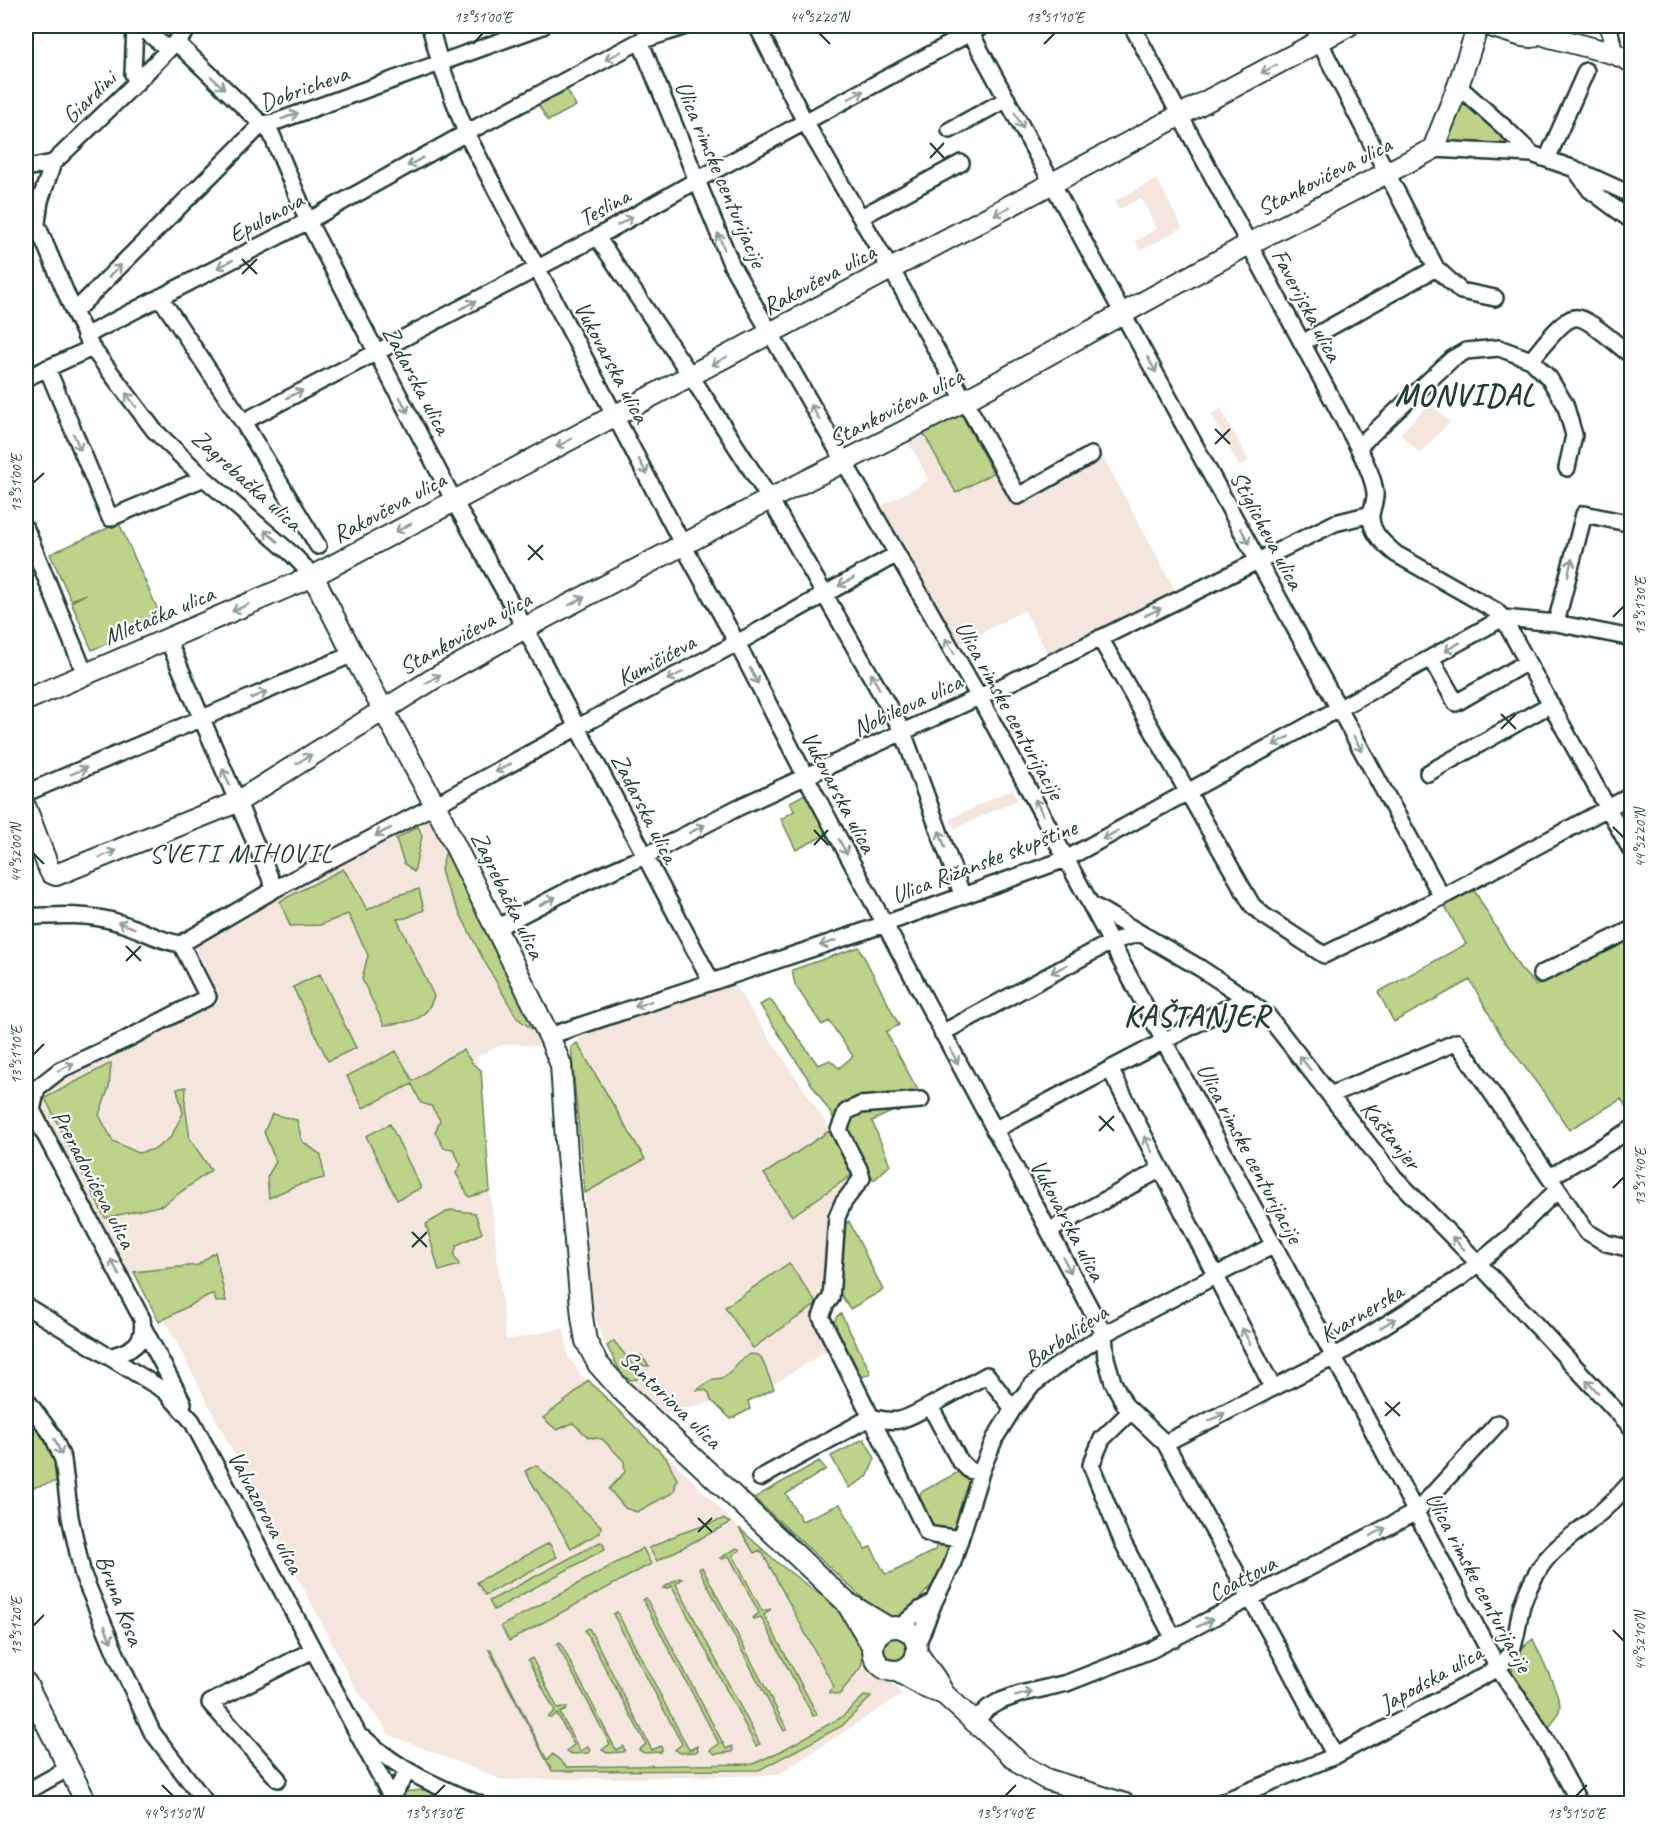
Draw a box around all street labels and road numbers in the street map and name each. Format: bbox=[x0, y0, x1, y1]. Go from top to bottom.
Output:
street label: Dobricheva bbox=[255, 58, 354, 118]
street label: Giardini bbox=[56, 62, 124, 130]
street label: Ulica rimske centurijacije bbox=[668, 76, 775, 274]
street label: Stankovićeva ulica bbox=[1252, 129, 1397, 223]
street label: Teslina bbox=[573, 180, 637, 233]
street label: Epulonova bbox=[223, 184, 310, 249]
street label: Rakovčeva ulica bbox=[757, 236, 882, 321]
street label: Faverijska ulica bbox=[1265, 243, 1350, 368]
street label: Vukovarska ulica bbox=[567, 296, 657, 429]
street label: Zadarska ulica bbox=[376, 320, 459, 441]
street label: Stankovićeva ulica bbox=[824, 360, 969, 454]
street label: Zagrebačka ulica bbox=[186, 423, 310, 538]
street label: Rakovčeva ulica bbox=[327, 464, 452, 549]
street label: Stiglicheva ulica bbox=[1223, 466, 1311, 596]
street label: Mletačka ulica bbox=[99, 578, 220, 652]
street label: Stankovićeva ulica bbox=[394, 584, 538, 682]
street label: Ulica rimske centurijacije bbox=[948, 615, 1073, 807]
street label: Kumičićeva bbox=[612, 626, 701, 693]
street label: Nobileova ulica bbox=[848, 666, 968, 743]
street label: Vukovarska ulica bbox=[794, 726, 884, 859]
street label: Zadarska ulica bbox=[605, 748, 686, 870]
street label: Ulica Rižanske skupštine bbox=[887, 811, 1083, 910]
street label: Zagrebačka ulica bbox=[464, 826, 552, 965]
street label: Ulica rimske centurijacije bbox=[1190, 1058, 1311, 1250]
street label: Kaštanjer bbox=[1354, 1094, 1429, 1177]
street label: Preradovićeva ulica bbox=[45, 1105, 144, 1254]
street label: Vukovarska ulica bbox=[1023, 1154, 1113, 1287]
street label: Kvarnerska bbox=[1314, 1275, 1410, 1350]
street label: Barbalićeva bbox=[1019, 1296, 1115, 1375]
street label: Santoriova ulica bbox=[614, 1343, 729, 1456]
street label: Valvazorova ulica bbox=[221, 1445, 312, 1580]
street label: Ulica rimske centurijacije bbox=[1419, 1487, 1540, 1679]
street label: Coattova bbox=[1203, 1547, 1282, 1608]
street label: Bruna Kosa bbox=[89, 1551, 151, 1651]
street label: Japodska ulica bbox=[1373, 1636, 1490, 1719]

